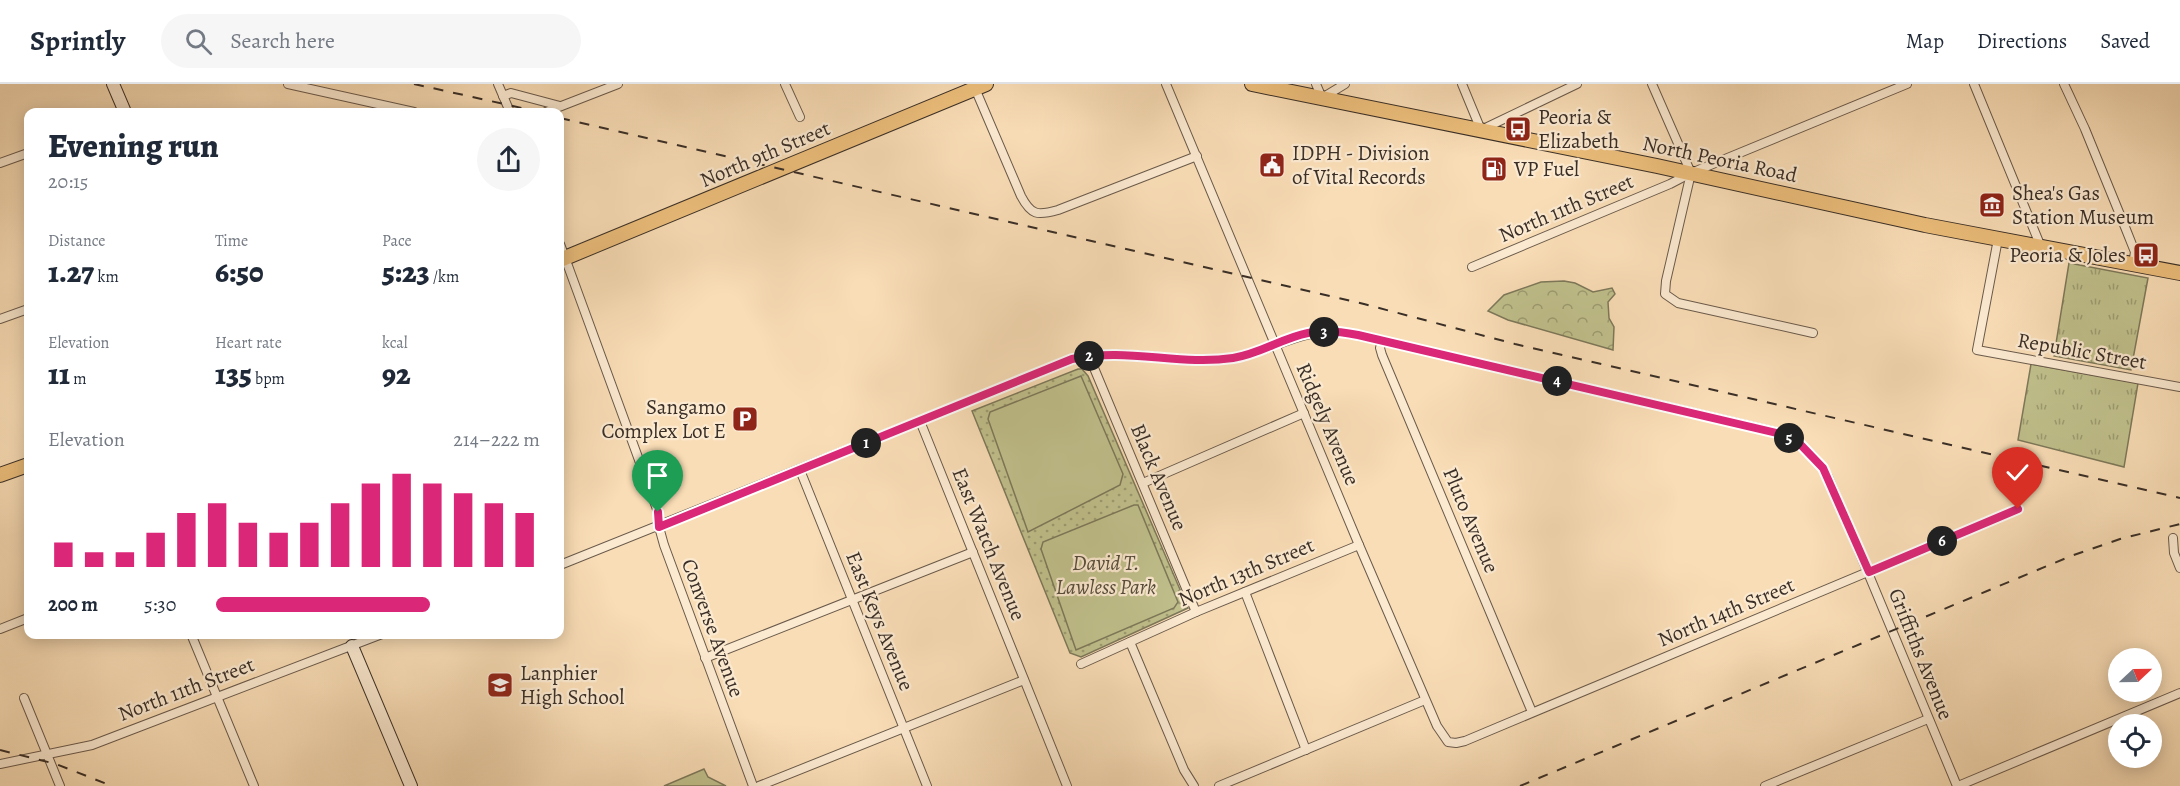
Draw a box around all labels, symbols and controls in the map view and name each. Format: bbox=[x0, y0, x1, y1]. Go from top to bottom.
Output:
search box bbox=[161, 14, 581, 68]
text: Sprintly bbox=[30, 22, 125, 60]
icon: search bbox=[182, 25, 215, 58]
text: Search here bbox=[230, 26, 335, 56]
text: Map bbox=[1906, 27, 1944, 55]
text: Directions bbox=[1977, 27, 2067, 55]
text: Saved bbox=[2100, 27, 2150, 55]
place label: Peoria & Elizabeth bbox=[1538, 103, 1619, 155]
street label: North 9th Street bbox=[696, 114, 834, 194]
bus stop icon: Peoria & Elizabeth bbox=[1503, 114, 1533, 144]
text: Evening run bbox=[48, 123, 219, 168]
button: share bbox=[477, 128, 540, 191]
street label: North Peoria Road bbox=[1640, 129, 1801, 189]
place label: IDPH - Division of Vital Records bbox=[1292, 139, 1430, 191]
public building icon: IDPH - Division of Vital Records bbox=[1257, 150, 1287, 180]
fuel station icon: VP Fuel bbox=[1479, 154, 1509, 184]
place label: VP Fuel bbox=[1513, 155, 1579, 183]
street label: North 11th Street bbox=[1494, 167, 1638, 249]
text: 20:15 bbox=[48, 168, 88, 195]
place label: Shea's Gas Station Museum bbox=[2012, 179, 2154, 231]
museum icon: Shea's Gas Station Museum bbox=[1977, 190, 2007, 220]
text: Distance bbox=[48, 230, 105, 252]
text: Time bbox=[215, 230, 248, 252]
text: Pace bbox=[382, 230, 412, 252]
bus stop icon: Peoria & Joles bbox=[2131, 240, 2161, 270]
place label: Peoria & Joles bbox=[2009, 241, 2126, 269]
text: 1.27 bbox=[48, 252, 94, 292]
text: 6:50 bbox=[215, 252, 264, 292]
text: 5:23 bbox=[382, 252, 430, 292]
text: km bbox=[94, 266, 119, 288]
text: /km bbox=[430, 266, 459, 288]
pin: 3 bbox=[1309, 317, 1339, 347]
text: 3 bbox=[1321, 321, 1327, 343]
street label: Republic Street bbox=[2015, 326, 2149, 376]
text: Elevation bbox=[48, 332, 109, 354]
text: Heart rate bbox=[215, 332, 282, 354]
text: kcal bbox=[382, 332, 408, 354]
pin: 2 bbox=[1074, 341, 1104, 371]
text: 2 bbox=[1085, 345, 1093, 367]
text: 11 bbox=[48, 354, 70, 394]
text: 135 bbox=[215, 354, 252, 394]
text: 92 bbox=[382, 354, 411, 394]
street label: Ridgely Avenue bbox=[1290, 358, 1366, 490]
pin: 4 bbox=[1542, 366, 1572, 396]
text: m bbox=[70, 368, 86, 390]
text: bpm bbox=[252, 368, 285, 390]
text: 4 bbox=[1553, 370, 1561, 392]
place label: Sangamo Complex Lot E bbox=[601, 393, 726, 445]
parking icon: Sangamo Complex Lot E bbox=[730, 404, 760, 434]
street label: Black Avenue bbox=[1124, 419, 1194, 535]
pin: 5 bbox=[1774, 423, 1804, 453]
text: Elevation bbox=[48, 426, 125, 453]
text: 214–222 m bbox=[453, 426, 540, 453]
text: 5 bbox=[1786, 427, 1792, 449]
pin: 1 bbox=[851, 428, 881, 458]
text: 1 bbox=[863, 432, 869, 454]
pin bbox=[1992, 447, 2043, 509]
pin bbox=[632, 450, 683, 512]
icon: check bbox=[2001, 456, 2034, 489]
icon: arrive bbox=[641, 459, 674, 492]
street label: East Watch Avenue bbox=[946, 463, 1032, 625]
street label: Pluto Avenue bbox=[1436, 463, 1506, 577]
pin: 6 bbox=[1927, 526, 1957, 556]
text: 6 bbox=[1938, 530, 1946, 552]
street label: North 13th Street bbox=[1174, 531, 1318, 613]
street label: East Keys Avenue bbox=[839, 547, 921, 695]
park label: David T. Lawless Park bbox=[1056, 549, 1156, 601]
street label: Converse Avenue bbox=[675, 555, 751, 701]
street label: North 14th Street bbox=[1653, 571, 1799, 653]
street label: Griffiths Avenue bbox=[1882, 584, 1960, 724]
text: 200 m bbox=[48, 591, 98, 618]
text: 5:30 bbox=[144, 591, 176, 618]
north arrow bbox=[2108, 648, 2162, 702]
map controls bbox=[2108, 648, 2162, 768]
street label: North 11th Street bbox=[114, 650, 258, 728]
place label: Lanphier High School bbox=[520, 659, 624, 711]
school or university icon: Lanphier High School bbox=[485, 670, 515, 700]
button: locate bbox=[2108, 714, 2162, 768]

